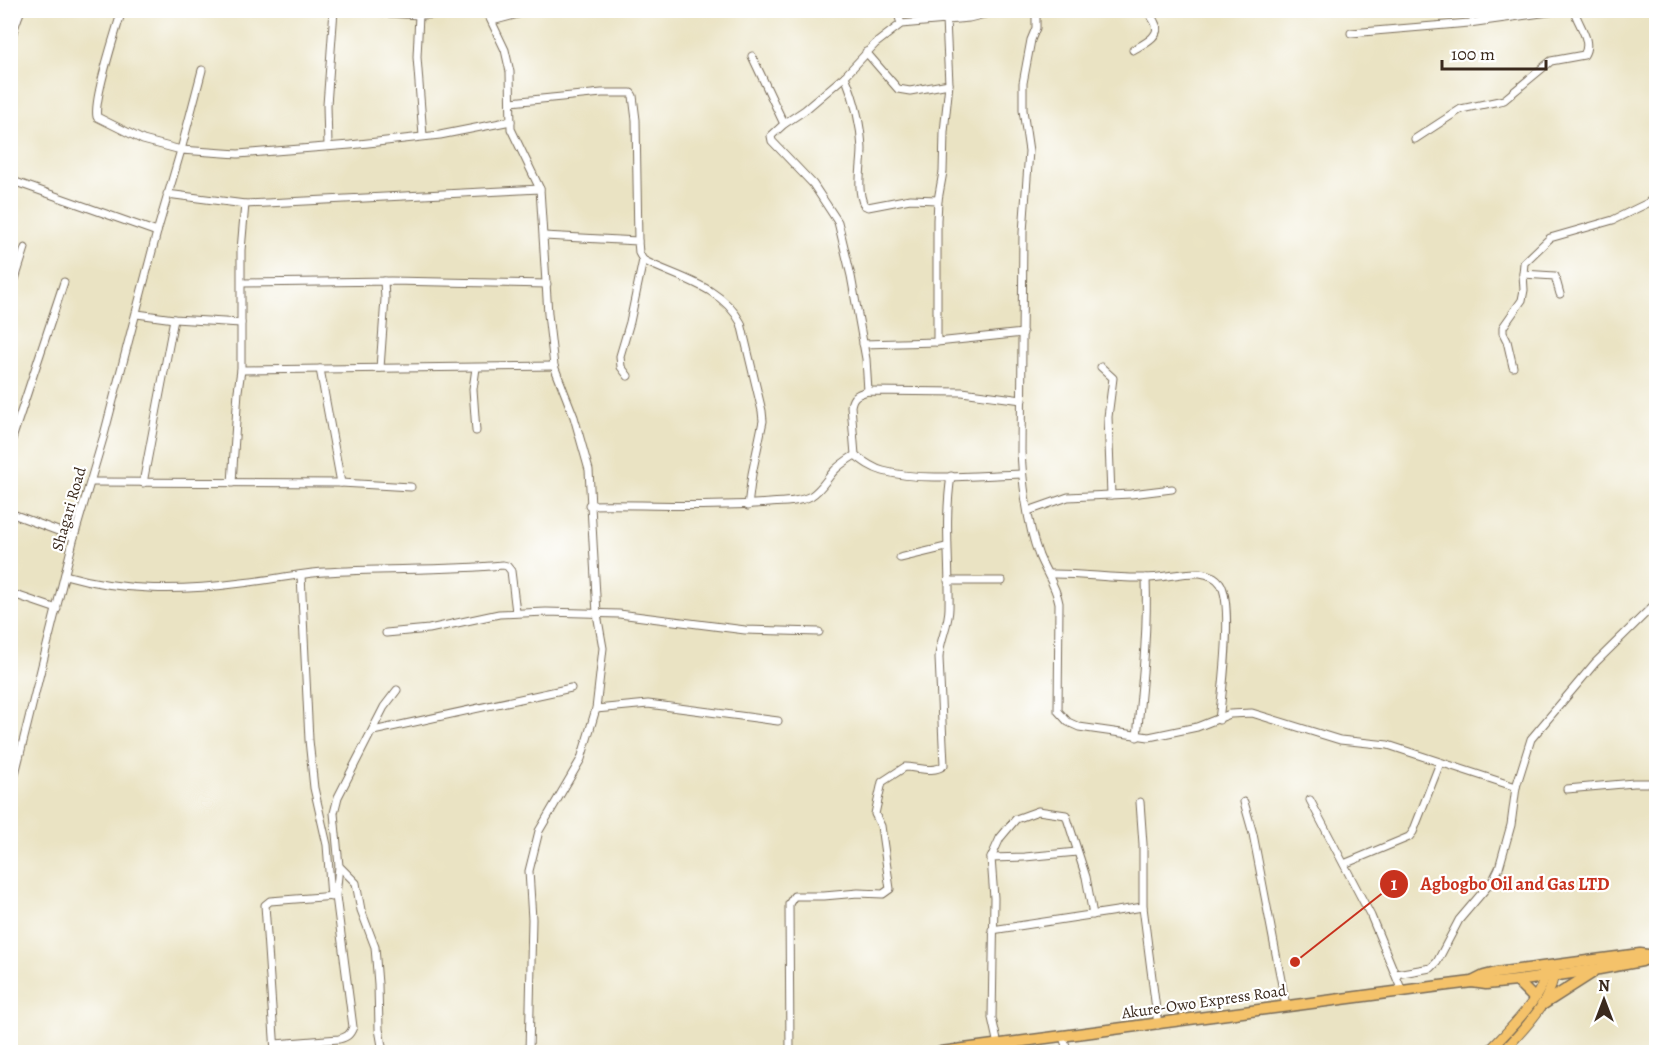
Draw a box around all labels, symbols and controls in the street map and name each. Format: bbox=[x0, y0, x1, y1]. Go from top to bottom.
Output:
scale bar bbox=[1442, 33, 1546, 71]
text: 100 m bbox=[1451, 42, 1495, 66]
street label: Shagari Road bbox=[46, 464, 92, 554]
callout: Agbogbo Oil and Gas LTD bbox=[1379, 866, 1621, 902]
text: 1 bbox=[1391, 872, 1398, 896]
text: Agbogbo Oil and Gas LTD bbox=[1420, 872, 1609, 896]
north arrow bbox=[1574, 970, 1634, 1030]
text: N bbox=[1598, 975, 1610, 997]
street label: Akure-Owo Express Road bbox=[1119, 979, 1288, 1025]

